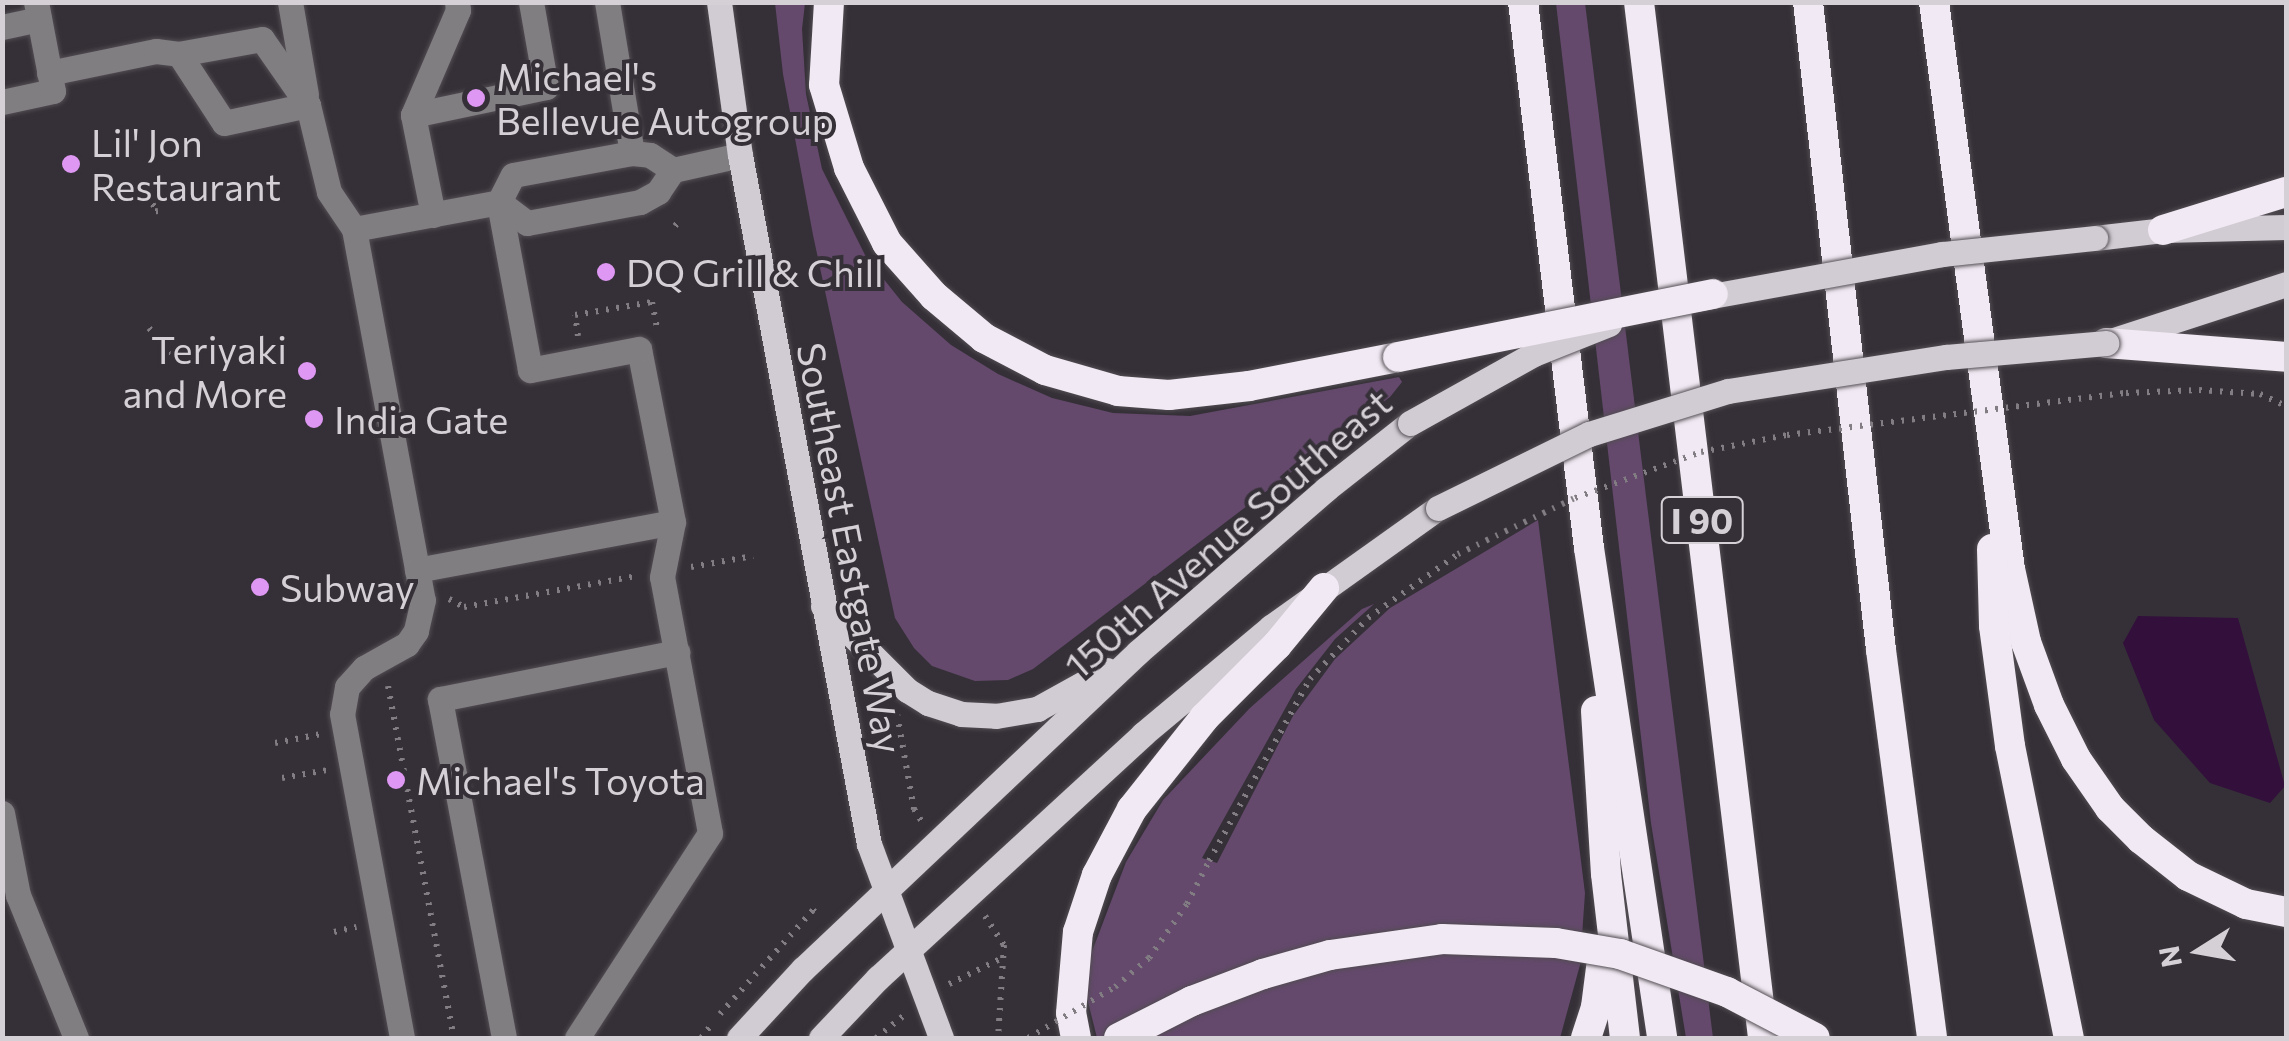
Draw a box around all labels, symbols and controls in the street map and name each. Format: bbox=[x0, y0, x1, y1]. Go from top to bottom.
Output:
place label: Michael's Bellevue Autogroup bbox=[496, 53, 834, 142]
marker: Michael's Bellevue Autogroup bbox=[465, 87, 487, 109]
place label: Lil' Jon Restaurant bbox=[91, 119, 281, 208]
marker: Lil' Jon Restaurant bbox=[60, 153, 82, 175]
place label: DQ Grill & Chill bbox=[626, 249, 884, 295]
marker: DQ Grill & Chill bbox=[595, 261, 617, 283]
place label: Teriyaki and More bbox=[123, 326, 287, 416]
street label: Southeast Eastgate Way bbox=[789, 339, 913, 757]
marker: Teriyaki and More bbox=[296, 360, 318, 382]
street label: 150th Avenue Southeast bbox=[1054, 379, 1400, 687]
place label: India Gate bbox=[334, 396, 508, 442]
marker: India Gate bbox=[303, 408, 325, 430]
road number: I 90 bbox=[1660, 490, 1744, 550]
place label: Subway bbox=[280, 564, 415, 610]
marker: Subway bbox=[249, 576, 271, 598]
place label: Michael's Toyota bbox=[416, 757, 705, 803]
marker: Michael's Toyota bbox=[385, 769, 407, 791]
north arrow bbox=[2149, 901, 2249, 1001]
text: N bbox=[2151, 943, 2188, 970]

